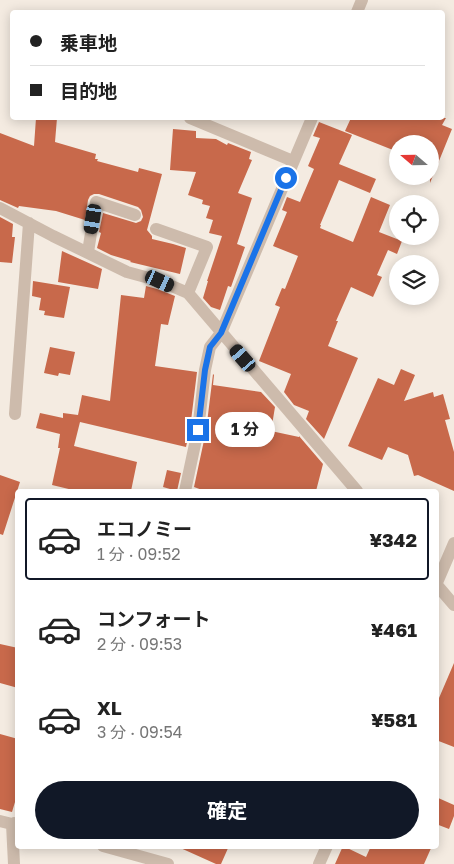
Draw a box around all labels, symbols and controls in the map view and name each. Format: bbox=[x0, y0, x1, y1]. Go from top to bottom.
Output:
text: 乗車地 bbox=[60, 31, 117, 54]
text: 目的地 bbox=[60, 79, 117, 102]
north arrow bbox=[389, 135, 439, 185]
map controls bbox=[389, 135, 439, 305]
route start bbox=[275, 167, 297, 189]
button: locate bbox=[389, 195, 439, 245]
car bbox=[83, 203, 102, 235]
button: layers bbox=[389, 255, 439, 305]
car bbox=[143, 268, 176, 294]
car bbox=[227, 342, 258, 374]
callout: 1 分 bbox=[216, 412, 276, 448]
route end bbox=[187, 419, 209, 441]
text: 1 分 bbox=[231, 419, 259, 439]
icon: car bbox=[37, 517, 82, 562]
text: エコノミー bbox=[97, 517, 192, 540]
text: ¥342 bbox=[369, 528, 417, 551]
text: 1 分 · 09:52 bbox=[97, 544, 181, 564]
icon: car bbox=[37, 607, 82, 652]
text: コンフォート bbox=[97, 607, 210, 630]
text: ¥461 bbox=[371, 618, 417, 641]
text: 2 分 · 09:53 bbox=[97, 634, 182, 654]
text: XL bbox=[97, 696, 122, 719]
icon: car bbox=[37, 697, 82, 742]
text: ¥581 bbox=[371, 708, 417, 731]
text: 3 分 · 09:54 bbox=[97, 722, 183, 742]
button: 確定 bbox=[35, 781, 419, 839]

